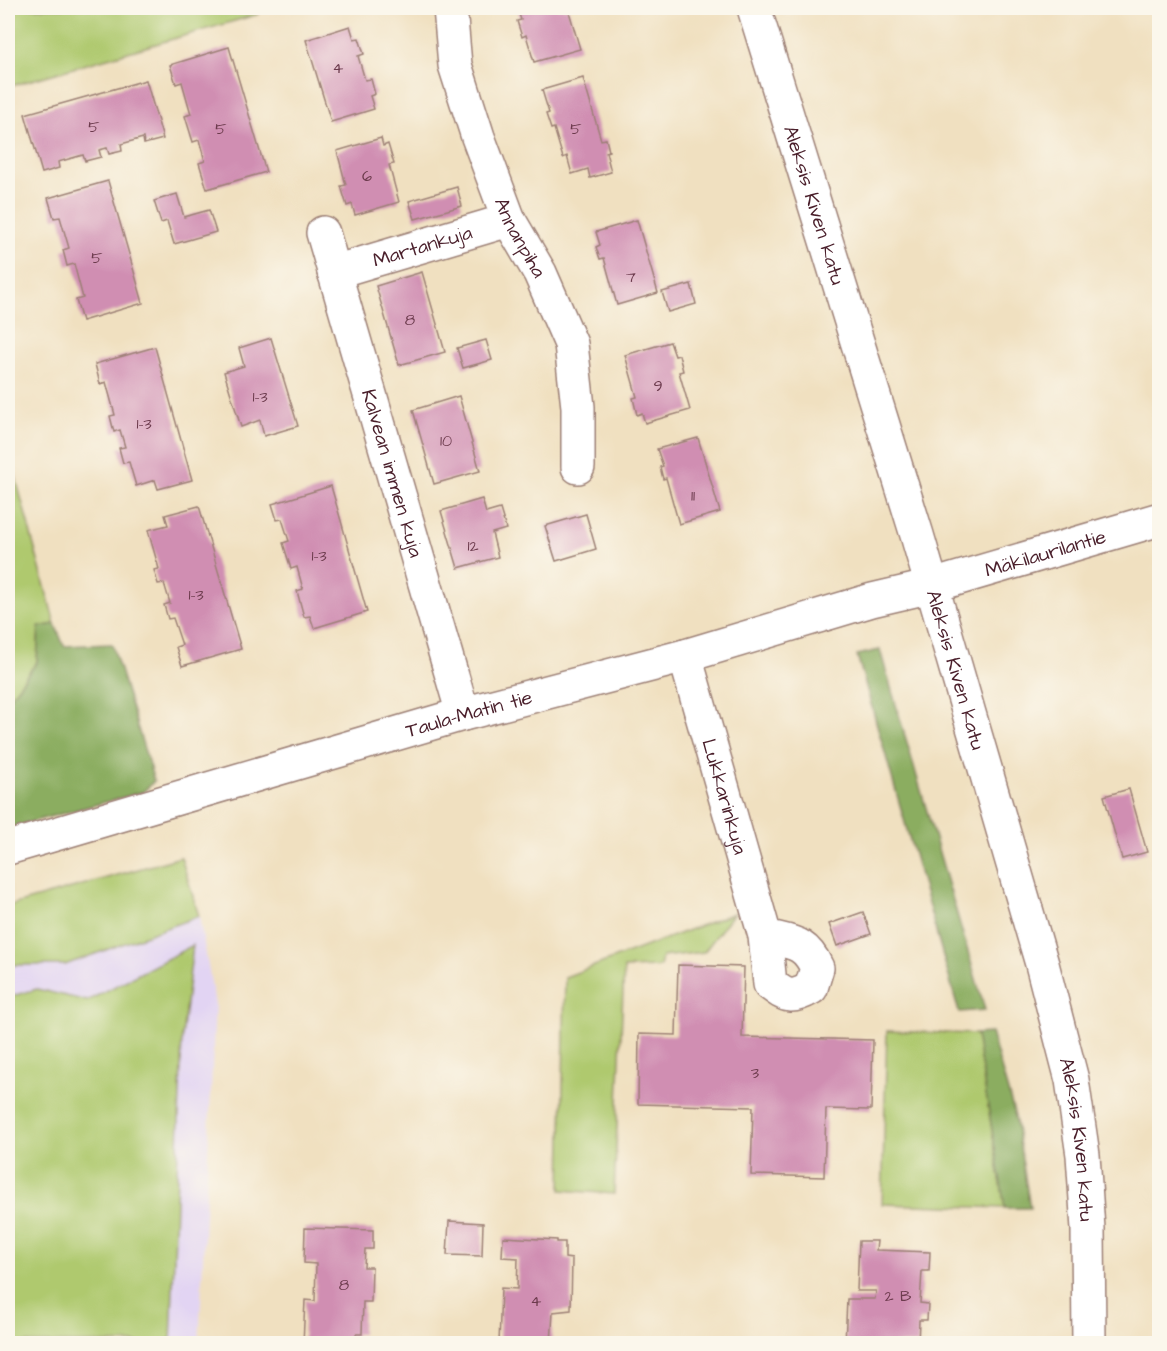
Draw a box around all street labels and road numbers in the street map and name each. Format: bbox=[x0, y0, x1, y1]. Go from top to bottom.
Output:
street label: Aleksis Kiven katu bbox=[776, 122, 852, 288]
street label: Annanpiha bbox=[487, 194, 553, 283]
street label: Martankuja bbox=[369, 219, 475, 275]
street label: Kalvean immen kuja bbox=[354, 386, 430, 561]
street label: Mäkilaurilantie bbox=[982, 523, 1110, 585]
street label: Aleksis Kiven katu bbox=[919, 587, 992, 753]
street label: Taula-Matin tie bbox=[402, 683, 535, 745]
street label: Lukkarinkuja bbox=[694, 736, 754, 858]
street label: Aleksis Kiven katu bbox=[1052, 1055, 1100, 1222]

